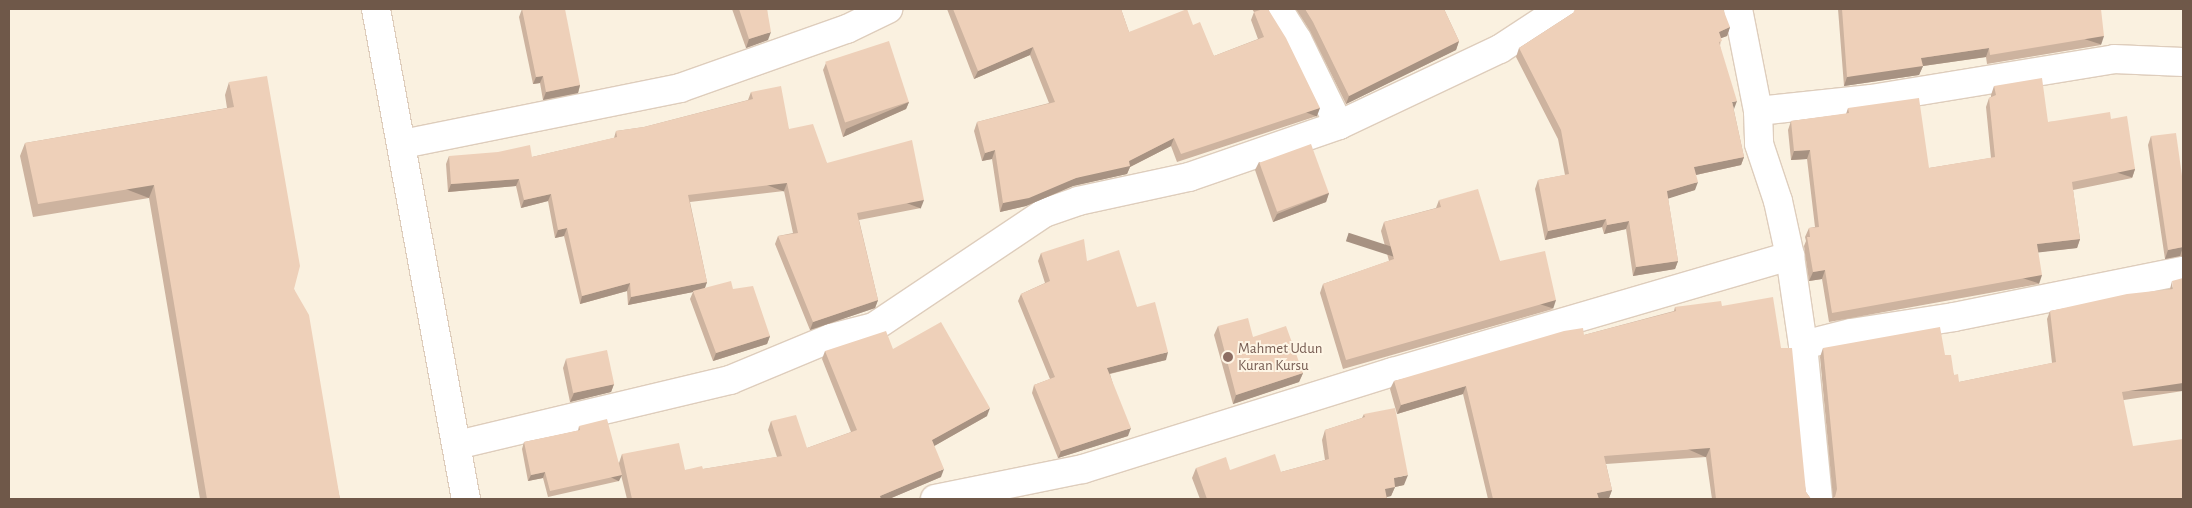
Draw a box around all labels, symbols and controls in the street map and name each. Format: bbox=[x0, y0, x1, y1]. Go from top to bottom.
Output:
place label: Mahmet Udun Kuran Kursu bbox=[1238, 339, 1322, 374]
marker: Mahmet Udun Kuran Kursu bbox=[1222, 351, 1234, 363]

